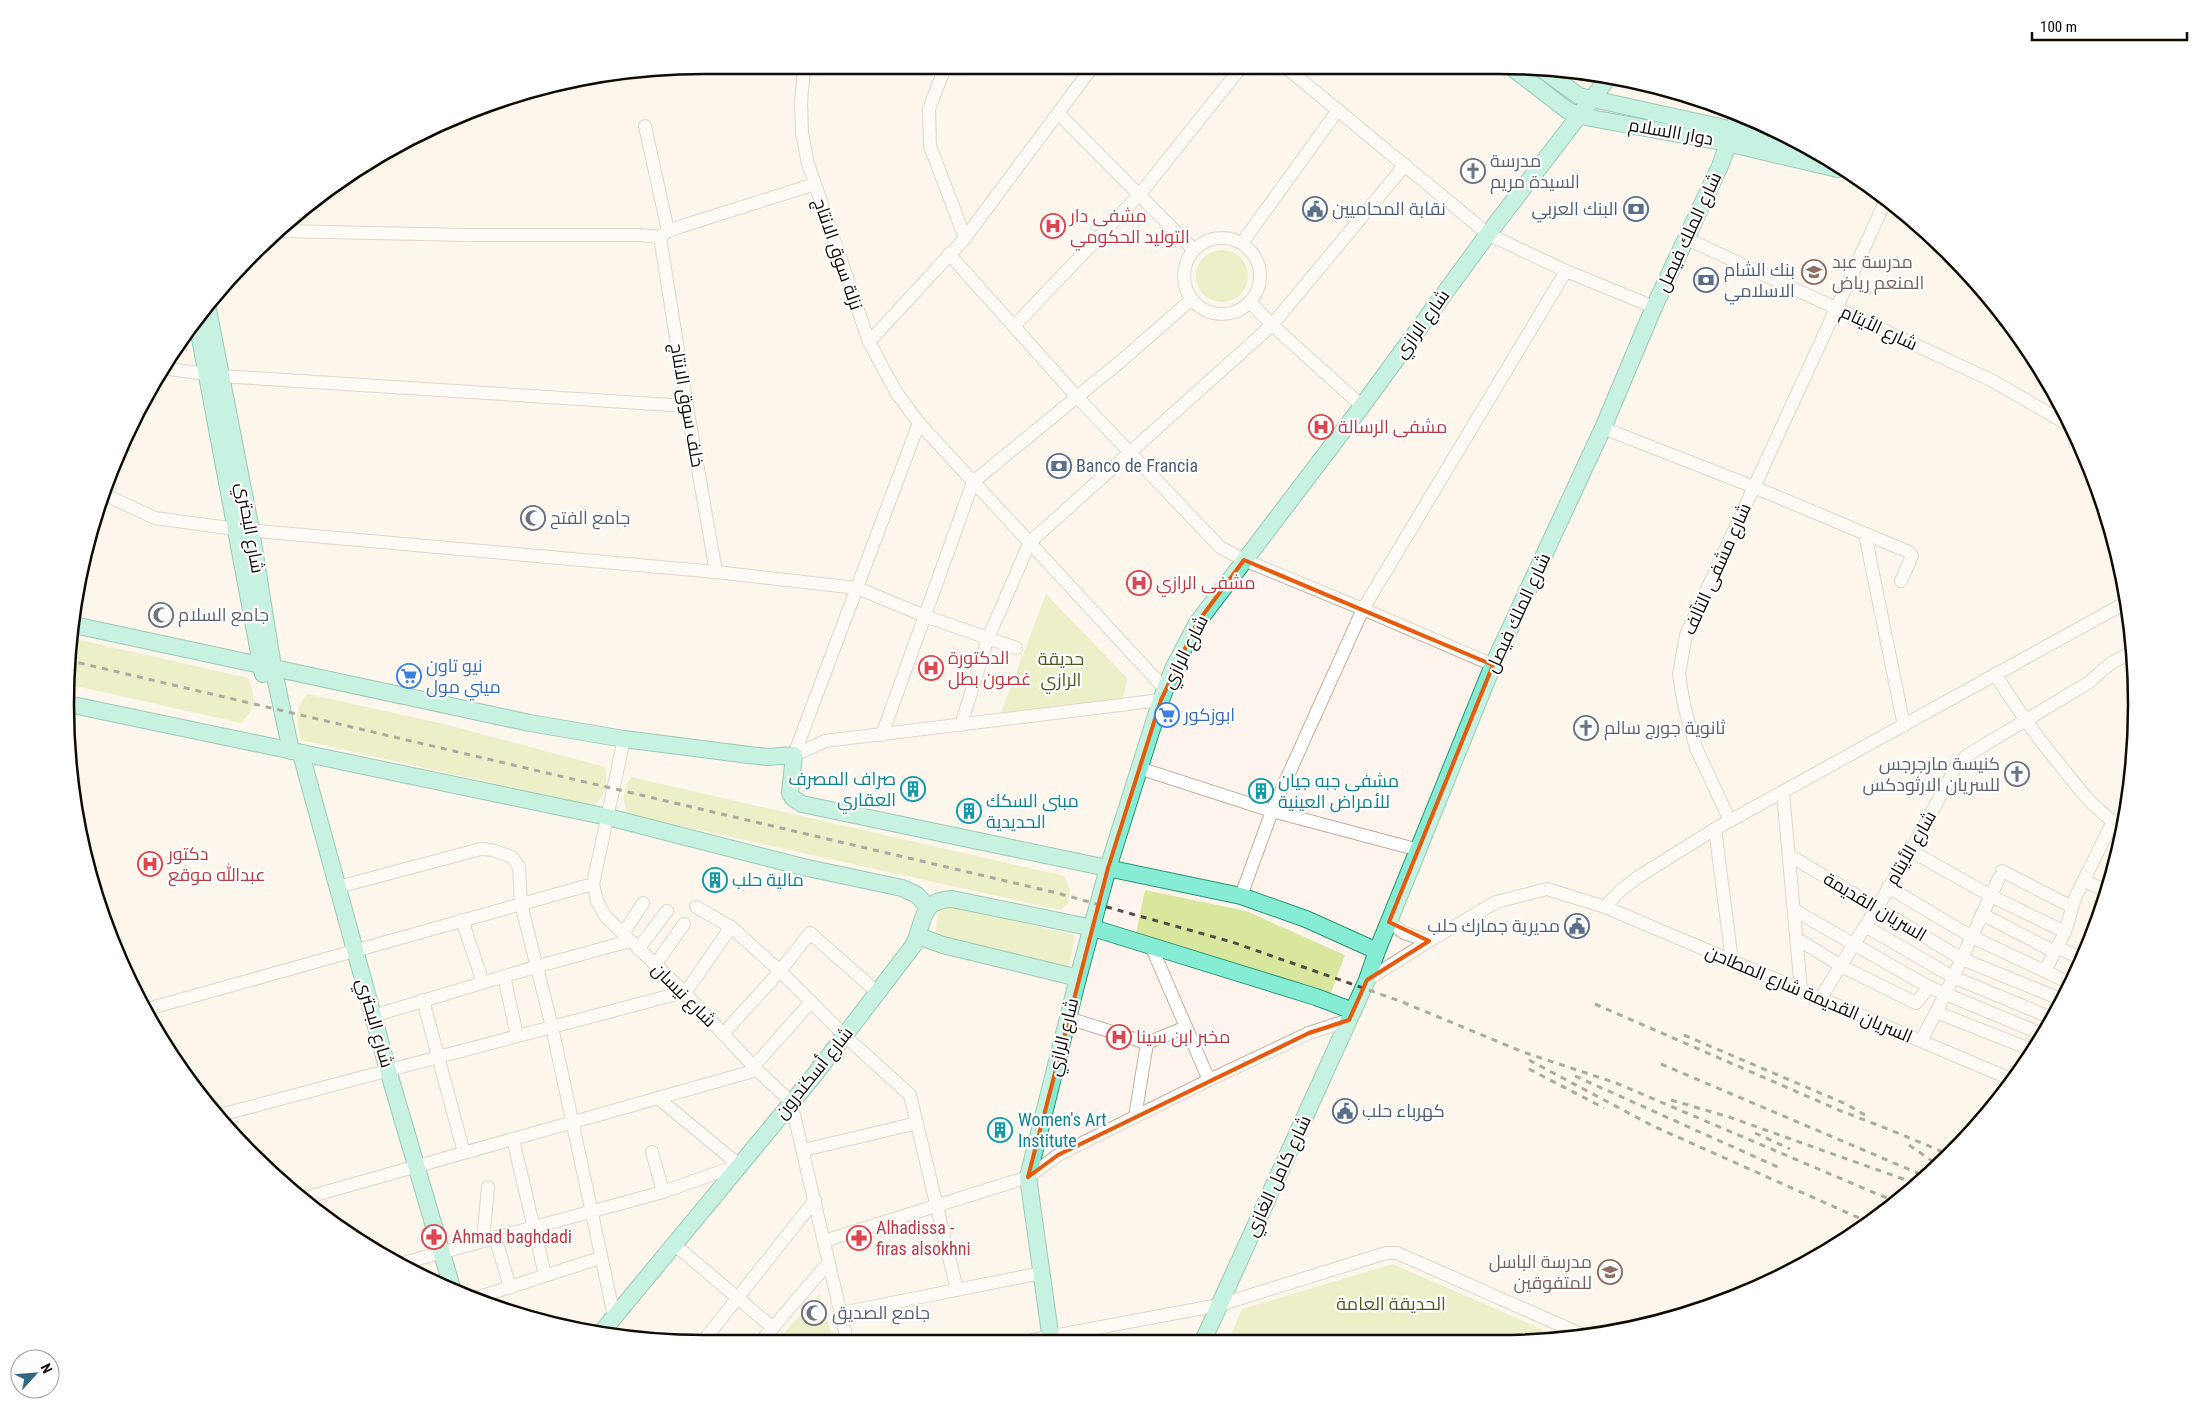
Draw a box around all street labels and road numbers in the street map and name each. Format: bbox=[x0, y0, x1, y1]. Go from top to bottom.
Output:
street label: دوار االسلام bbox=[1627, 114, 1715, 151]
street label: شارع الملك فيصل bbox=[1652, 169, 1727, 296]
street label: نزلة سوق الانتاج bbox=[808, 195, 867, 313]
street label: شارع الرازي bbox=[1390, 285, 1457, 365]
street label: شارع الأيتام bbox=[1837, 301, 1921, 356]
street label: خلف سوق الانتاج bbox=[664, 341, 709, 469]
street label: شارع البحتري bbox=[228, 481, 269, 576]
street label: شارع مشفى التآلف bbox=[1678, 500, 1757, 639]
street label: شارع الملك فيصل bbox=[1481, 550, 1556, 677]
street label: شارع الرازي bbox=[1157, 611, 1216, 694]
street label: شارع الأيتام bbox=[1881, 807, 1942, 890]
street label: السريان القديمة bbox=[1819, 868, 1931, 946]
street label: السريان القديمة شارع المطاحن bbox=[1702, 940, 1916, 1049]
street label: شارع نيسان bbox=[647, 958, 721, 1032]
street label: شارع البحتري bbox=[349, 976, 398, 1071]
street label: شارع الرازي bbox=[1043, 996, 1086, 1079]
street label: شارع أسكندرون bbox=[770, 1023, 859, 1124]
street label: شارع كامل الغازي bbox=[1240, 1112, 1318, 1241]

